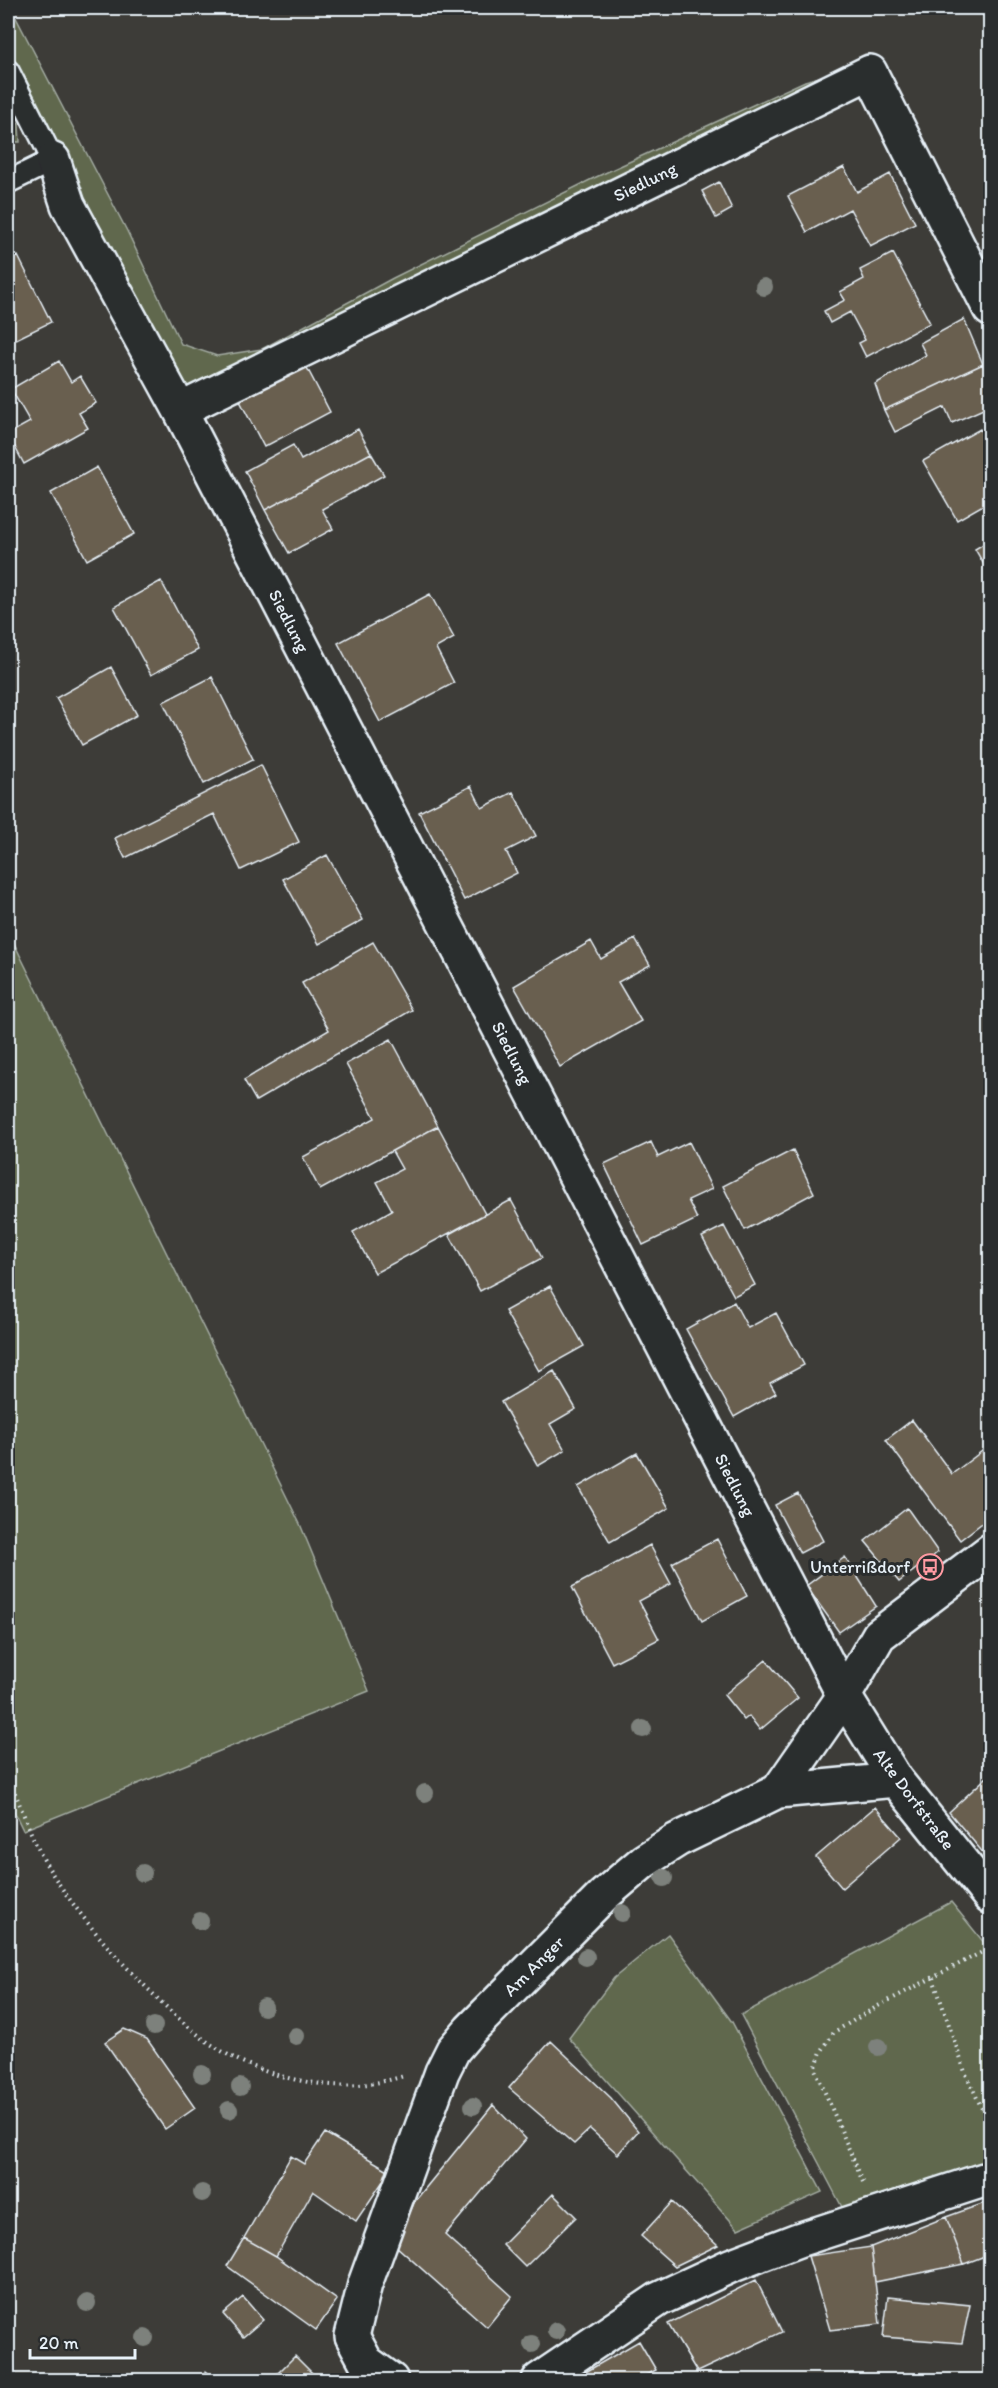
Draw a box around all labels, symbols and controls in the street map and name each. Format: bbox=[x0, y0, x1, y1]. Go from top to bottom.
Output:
street label: Siedlung bbox=[610, 157, 681, 207]
street label: Siedlung bbox=[264, 586, 315, 657]
street label: Siedlung bbox=[487, 1018, 538, 1089]
street label: Siedlung bbox=[710, 1450, 761, 1521]
bus stop icon: Unterrißdorf bbox=[915, 1552, 945, 1582]
place label: Unterrißdorf bbox=[810, 1556, 910, 1578]
street label: Alte Dorfstraße bbox=[869, 1744, 959, 1854]
street label: Am Anger bbox=[499, 1930, 570, 2001]
scale bar bbox=[30, 2322, 135, 2360]
text: 20 m bbox=[39, 2332, 79, 2354]

